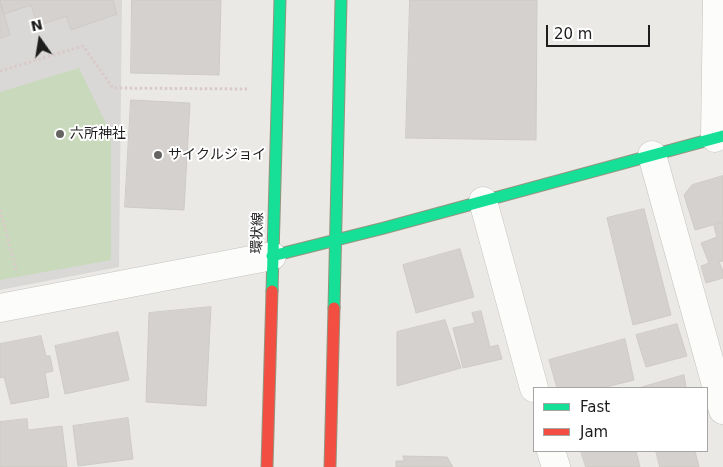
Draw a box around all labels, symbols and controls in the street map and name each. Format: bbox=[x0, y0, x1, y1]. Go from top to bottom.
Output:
north arrow bbox=[15, 15, 65, 65]
scale bar bbox=[548, 15, 652, 47]
text: N bbox=[29, 16, 44, 34]
text: 20 m bbox=[554, 25, 592, 43]
place label: 六所神社 bbox=[70, 126, 126, 142]
marker: 六所神社 bbox=[54, 128, 66, 140]
place label: サイクルジョイ bbox=[168, 147, 266, 163]
marker: サイクルジョイ bbox=[152, 149, 164, 161]
street label: 環状線 bbox=[249, 212, 267, 254]
legend bbox=[533, 387, 708, 452]
text: Fast bbox=[580, 398, 610, 416]
text: Jam bbox=[580, 423, 608, 441]

